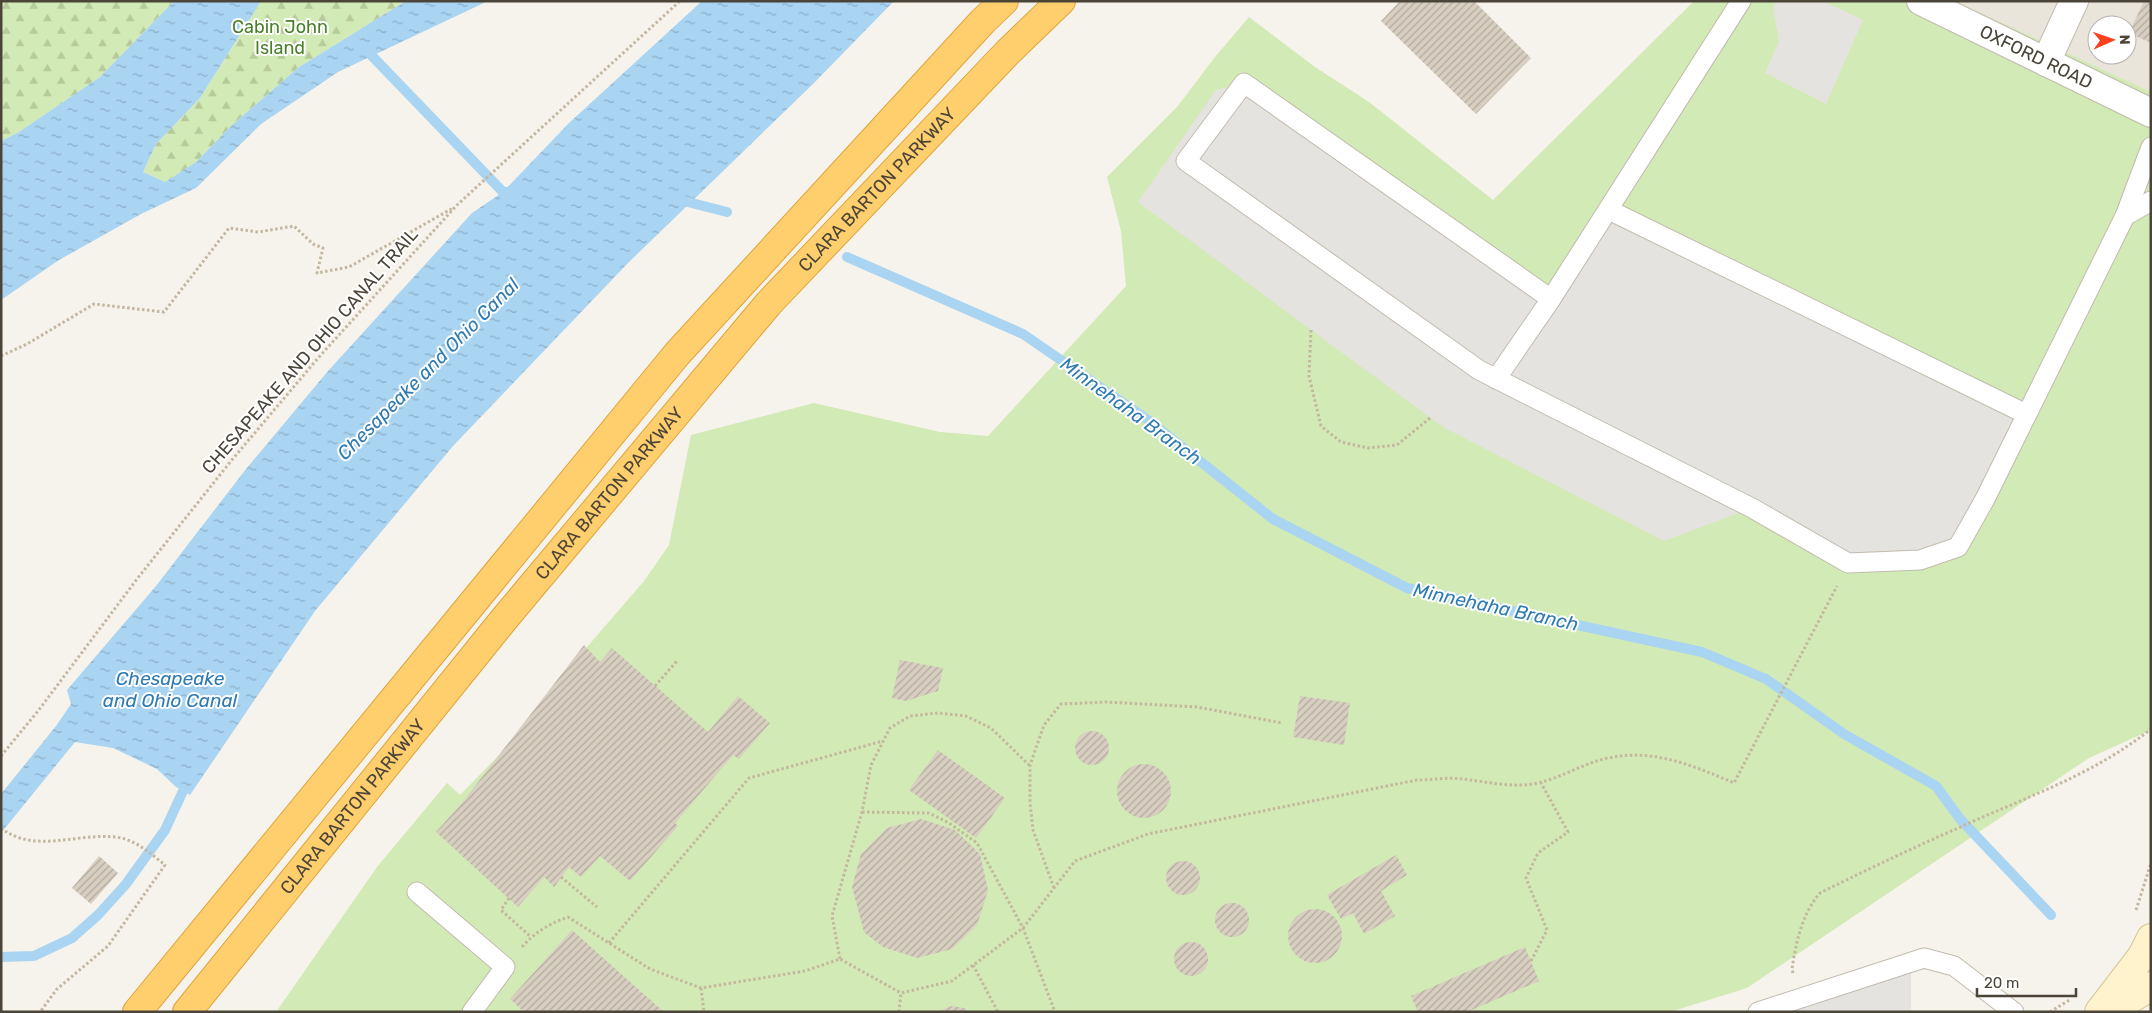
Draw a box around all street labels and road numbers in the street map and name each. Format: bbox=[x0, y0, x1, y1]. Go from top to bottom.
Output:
street label: OXFORD ROAD bbox=[1976, 20, 2096, 94]
street label: CLARA BARTON PARKWAY bbox=[794, 102, 961, 276]
street label: CHESAPEAKE AND OHIO CANAL TRAIL bbox=[197, 224, 423, 478]
street label: CLARA BARTON PARKWAY bbox=[531, 402, 688, 584]
street label: CLARA BARTON PARKWAY bbox=[276, 714, 430, 899]

